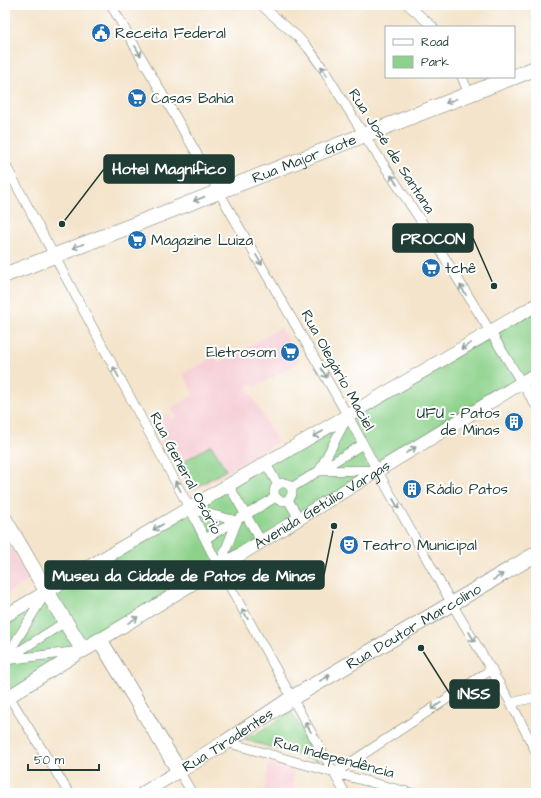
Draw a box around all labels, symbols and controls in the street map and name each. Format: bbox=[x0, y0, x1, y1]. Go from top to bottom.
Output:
public building icon: Receita Federal bbox=[90, 22, 112, 44]
place label: Receita Federal bbox=[115, 23, 226, 44]
legend bbox=[385, 26, 515, 78]
text: Road bbox=[421, 34, 449, 51]
one-way arrow bbox=[134, 45, 142, 57]
text: Park bbox=[421, 54, 449, 71]
one-way arrow bbox=[320, 66, 328, 77]
street label: Rua José de Santana bbox=[343, 85, 440, 218]
supermarket icon: Casas Bahia bbox=[126, 87, 148, 109]
place label: Casas Bahia bbox=[151, 88, 234, 109]
one-way arrow bbox=[445, 98, 457, 106]
street label: Rua Major Gote bbox=[249, 129, 360, 189]
callout: Hotel Magnífico bbox=[104, 155, 234, 183]
text: Hotel Magnífico bbox=[112, 158, 227, 182]
one-way arrow bbox=[390, 175, 398, 186]
one-way arrow bbox=[194, 196, 206, 204]
callout: PROCON bbox=[393, 224, 473, 252]
text: PROCON bbox=[401, 228, 465, 250]
supermarket icon: Magazine Luiza bbox=[126, 229, 148, 251]
place label: Magazine Luiza bbox=[151, 230, 253, 252]
one-way arrow bbox=[73, 243, 85, 251]
one-way arrow bbox=[256, 254, 263, 266]
supermarket icon: tchê bbox=[420, 257, 442, 279]
place label: tchê bbox=[445, 258, 476, 279]
one-way arrow bbox=[459, 284, 467, 296]
street label: Rua Olegário Maciel bbox=[295, 306, 379, 435]
supermarket icon: Eletrosom bbox=[279, 341, 301, 363]
place label: Eletrosom bbox=[206, 342, 276, 363]
one-way arrow bbox=[460, 342, 472, 350]
one-way arrow bbox=[112, 366, 119, 378]
one-way arrow bbox=[320, 367, 328, 379]
place label: UFU - Patos de Minas bbox=[417, 403, 500, 441]
street label: Rua General Osório bbox=[145, 409, 227, 538]
building icon: UFU - Patos de Minas bbox=[503, 411, 525, 433]
one-way arrow bbox=[312, 430, 324, 438]
one-way arrow bbox=[405, 445, 417, 453]
street label: Avenida Getúlio Vargas bbox=[250, 455, 395, 555]
building icon: Rádio Patos bbox=[401, 478, 423, 500]
place label: Rádio Patos bbox=[426, 479, 508, 500]
one-way arrow bbox=[173, 481, 181, 493]
one-way arrow bbox=[393, 498, 400, 510]
one-way arrow bbox=[152, 524, 164, 532]
theatre icon: Teatro Municipal bbox=[338, 534, 360, 556]
place label: Teatro Municipal bbox=[363, 535, 477, 556]
callout: Museu da Cidade de Patos de Minas bbox=[45, 561, 324, 589]
text: Museu da Cidade de Patos de Minas bbox=[52, 565, 316, 587]
one-way arrow bbox=[492, 572, 504, 580]
street label: Rua Doutor Marcolino bbox=[342, 578, 486, 675]
one-way arrow bbox=[241, 608, 249, 620]
one-way arrow bbox=[127, 615, 139, 623]
one-way arrow bbox=[469, 631, 477, 643]
one-way arrow bbox=[319, 674, 330, 682]
callout: INSS bbox=[450, 680, 499, 708]
text: INSS bbox=[457, 683, 491, 705]
one-way arrow bbox=[431, 702, 442, 710]
street label: Rua Tiradentes bbox=[178, 703, 278, 778]
one-way arrow bbox=[304, 721, 312, 733]
street label: Rua Independência bbox=[271, 731, 397, 784]
scale bar bbox=[28, 746, 99, 772]
text: 50 m bbox=[34, 752, 65, 769]

